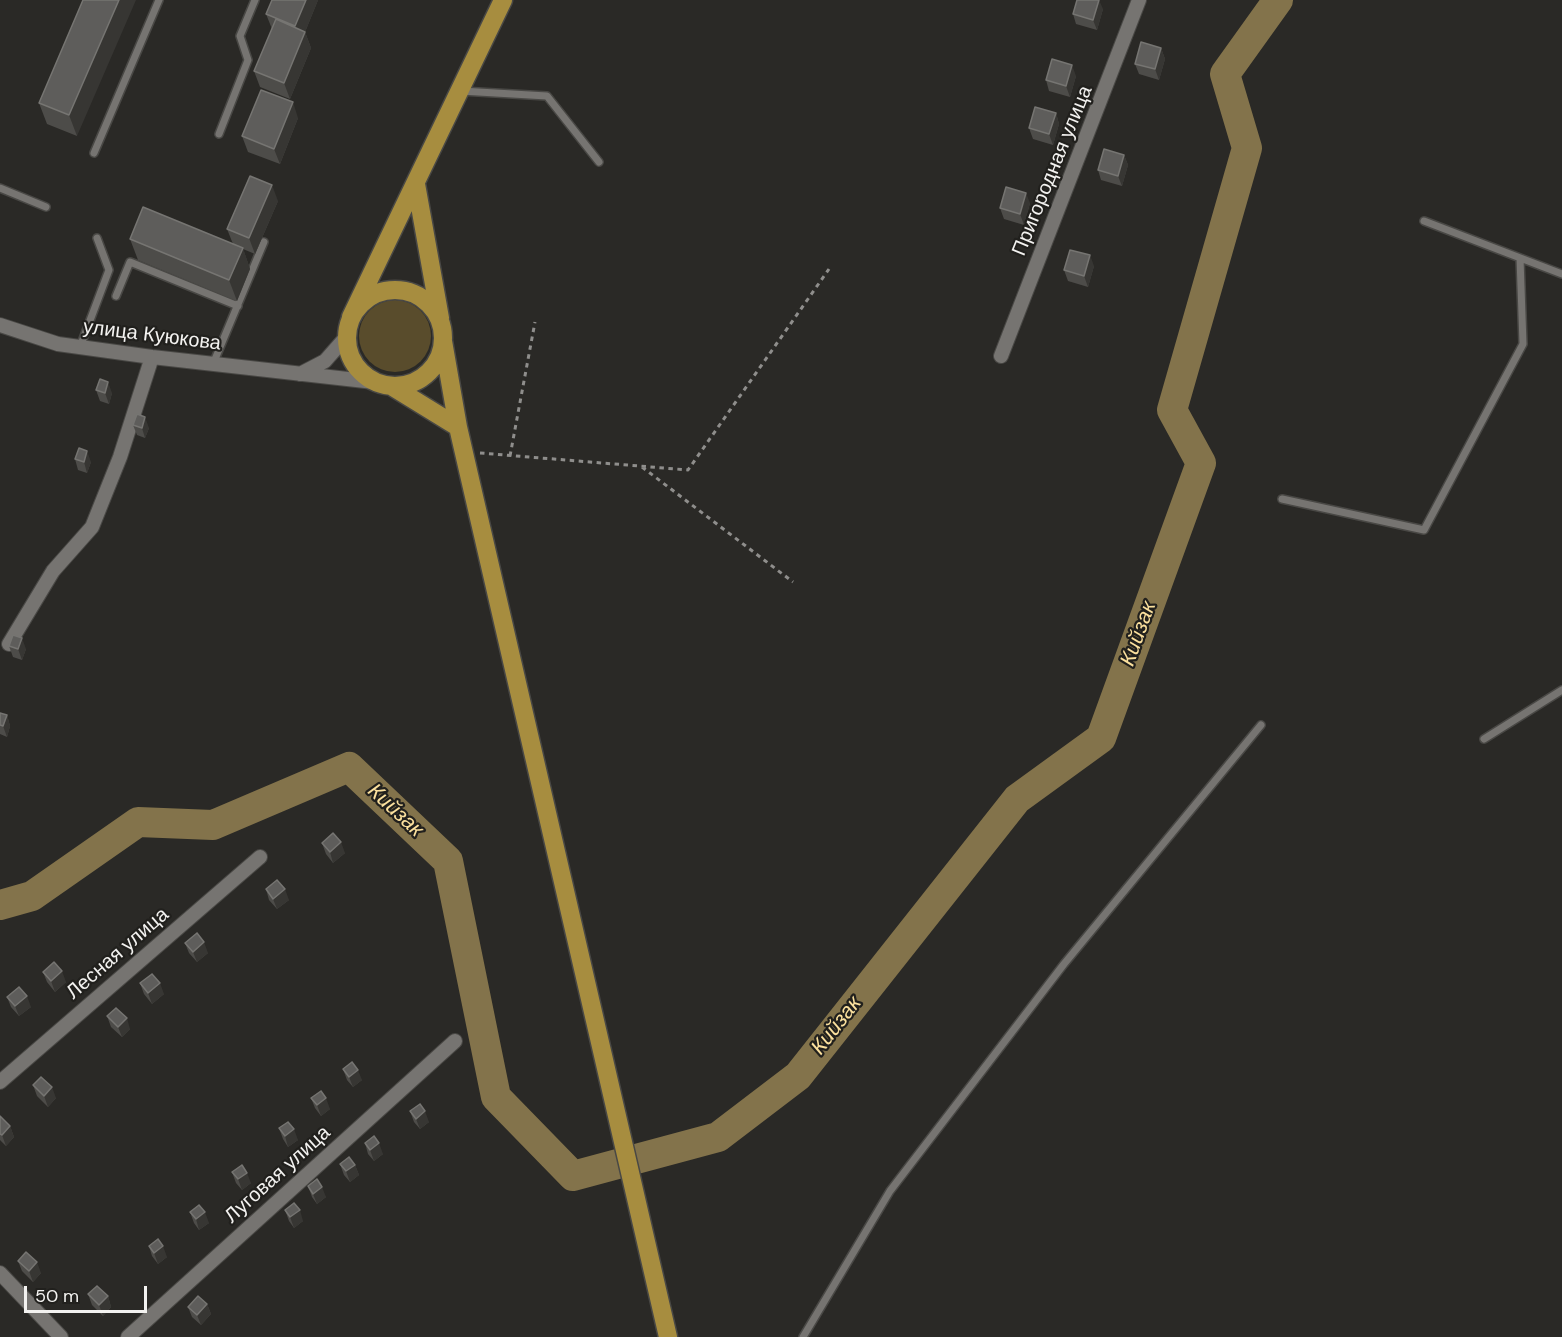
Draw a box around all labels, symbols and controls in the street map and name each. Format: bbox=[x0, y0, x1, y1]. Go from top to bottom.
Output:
street label: Пригородная улица bbox=[1008, 82, 1098, 260]
street label: улица Куюкова bbox=[82, 316, 222, 356]
water label: Кийзак bbox=[1116, 598, 1162, 670]
water label: Кийзак bbox=[362, 779, 428, 843]
street label: Лесная улица bbox=[62, 903, 174, 1005]
water label: Кийзак bbox=[806, 992, 868, 1060]
street label: Луговая улица bbox=[220, 1121, 336, 1229]
scale bar bbox=[27, 1274, 150, 1312]
text: 50 m bbox=[35, 1284, 79, 1308]

